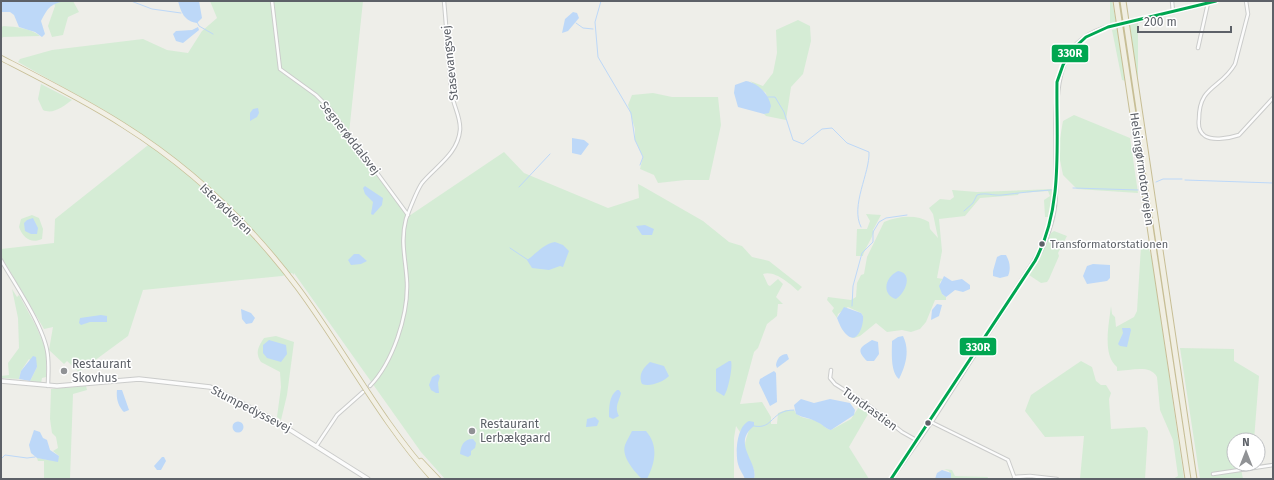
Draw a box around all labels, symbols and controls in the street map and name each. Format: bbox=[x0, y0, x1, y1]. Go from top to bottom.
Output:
scale bar bbox=[1138, 8, 1231, 34]
text: 200 m bbox=[1144, 15, 1177, 29]
street label: Stasevangsvej bbox=[439, 25, 461, 101]
line badge: 330R bbox=[1051, 44, 1089, 63]
text: 330R bbox=[1057, 47, 1083, 60]
street label: Segnerøddalsvej bbox=[317, 98, 383, 178]
street label: Helsingørmotorvejen bbox=[1127, 111, 1157, 227]
street label: Isterødvejen bbox=[197, 180, 255, 238]
place label: Transformatorstationen bbox=[1050, 238, 1168, 251]
marker: Transformatorstationen bbox=[1037, 239, 1047, 249]
line badge: 330R bbox=[959, 337, 997, 356]
text: 330R bbox=[965, 341, 991, 354]
place label: Restaurant Skovhus bbox=[72, 357, 132, 385]
marker: Restaurant Skovhus bbox=[59, 366, 69, 376]
street label: Stumpedyssevej bbox=[209, 383, 293, 435]
street label: Tundrastien bbox=[840, 384, 900, 434]
place label: Restaurant Lerbækgaard bbox=[480, 417, 551, 445]
unlabelled marker bbox=[923, 418, 933, 428]
marker: Restaurant Lerbækgaard bbox=[467, 426, 477, 436]
north arrow bbox=[1226, 432, 1266, 472]
text: N bbox=[1242, 436, 1250, 449]

